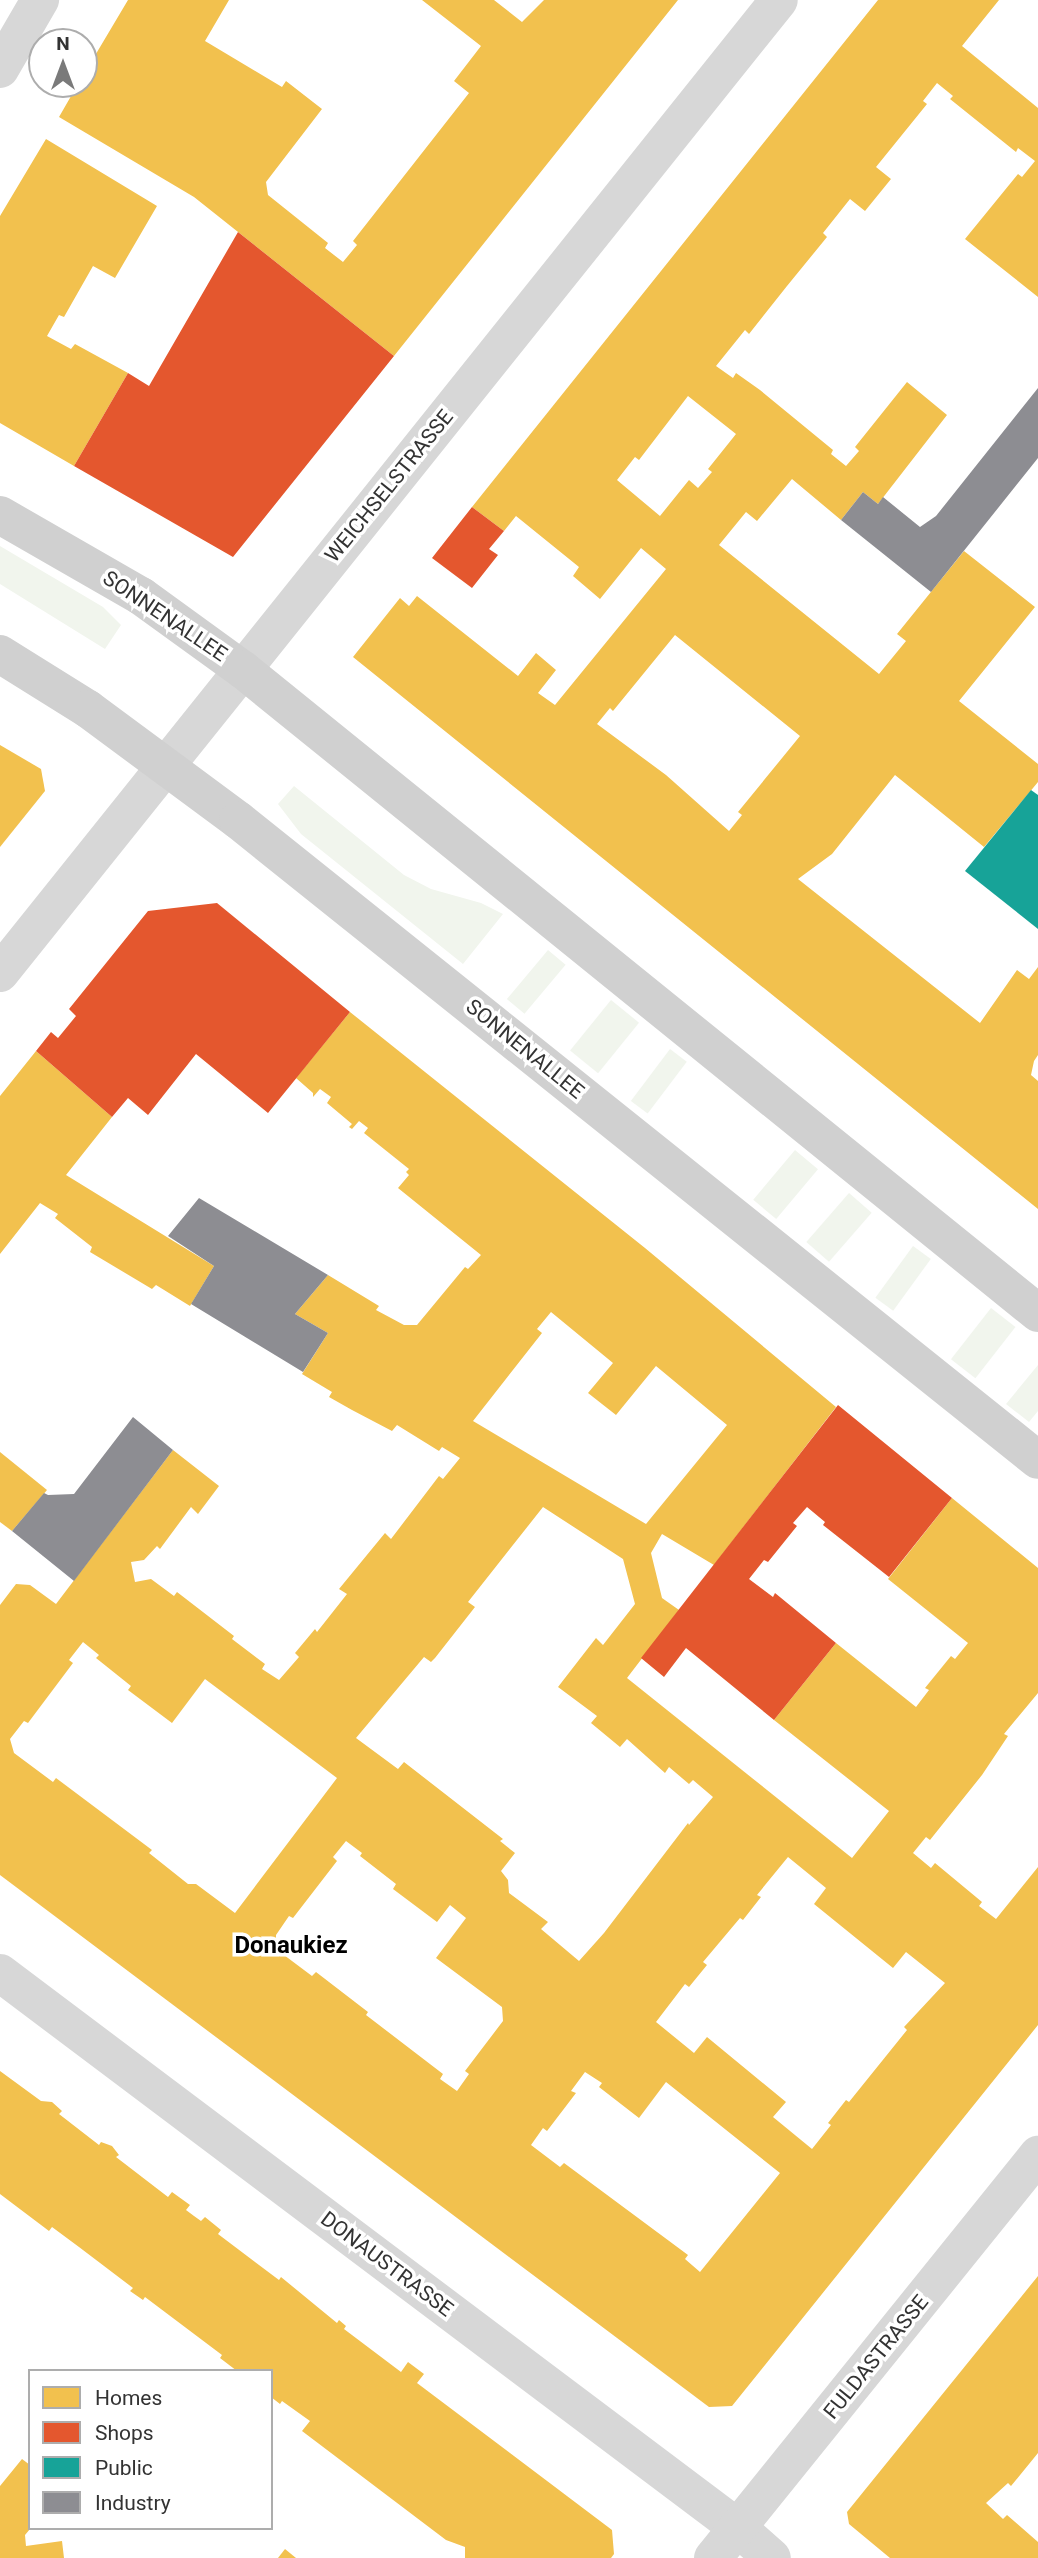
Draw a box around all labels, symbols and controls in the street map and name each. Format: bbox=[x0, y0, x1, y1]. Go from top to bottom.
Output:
north arrow bbox=[28, 28, 98, 98]
text: N bbox=[56, 32, 70, 55]
street label: WEICHSELSTRASSE bbox=[320, 405, 458, 567]
street label: SONNENALLEE bbox=[98, 565, 232, 667]
street label: SONNENALLEE bbox=[461, 994, 589, 1104]
district label: Donaukiez bbox=[234, 1932, 348, 1960]
street label: DONAUSTRASSE bbox=[316, 2206, 458, 2322]
street label: FULDASTRASSE bbox=[818, 2290, 934, 2424]
legend bbox=[28, 2369, 273, 2530]
text: Homes bbox=[95, 2386, 162, 2410]
text: Shops bbox=[95, 2421, 154, 2445]
text: Public bbox=[95, 2456, 153, 2480]
text: Industry bbox=[95, 2491, 171, 2515]

